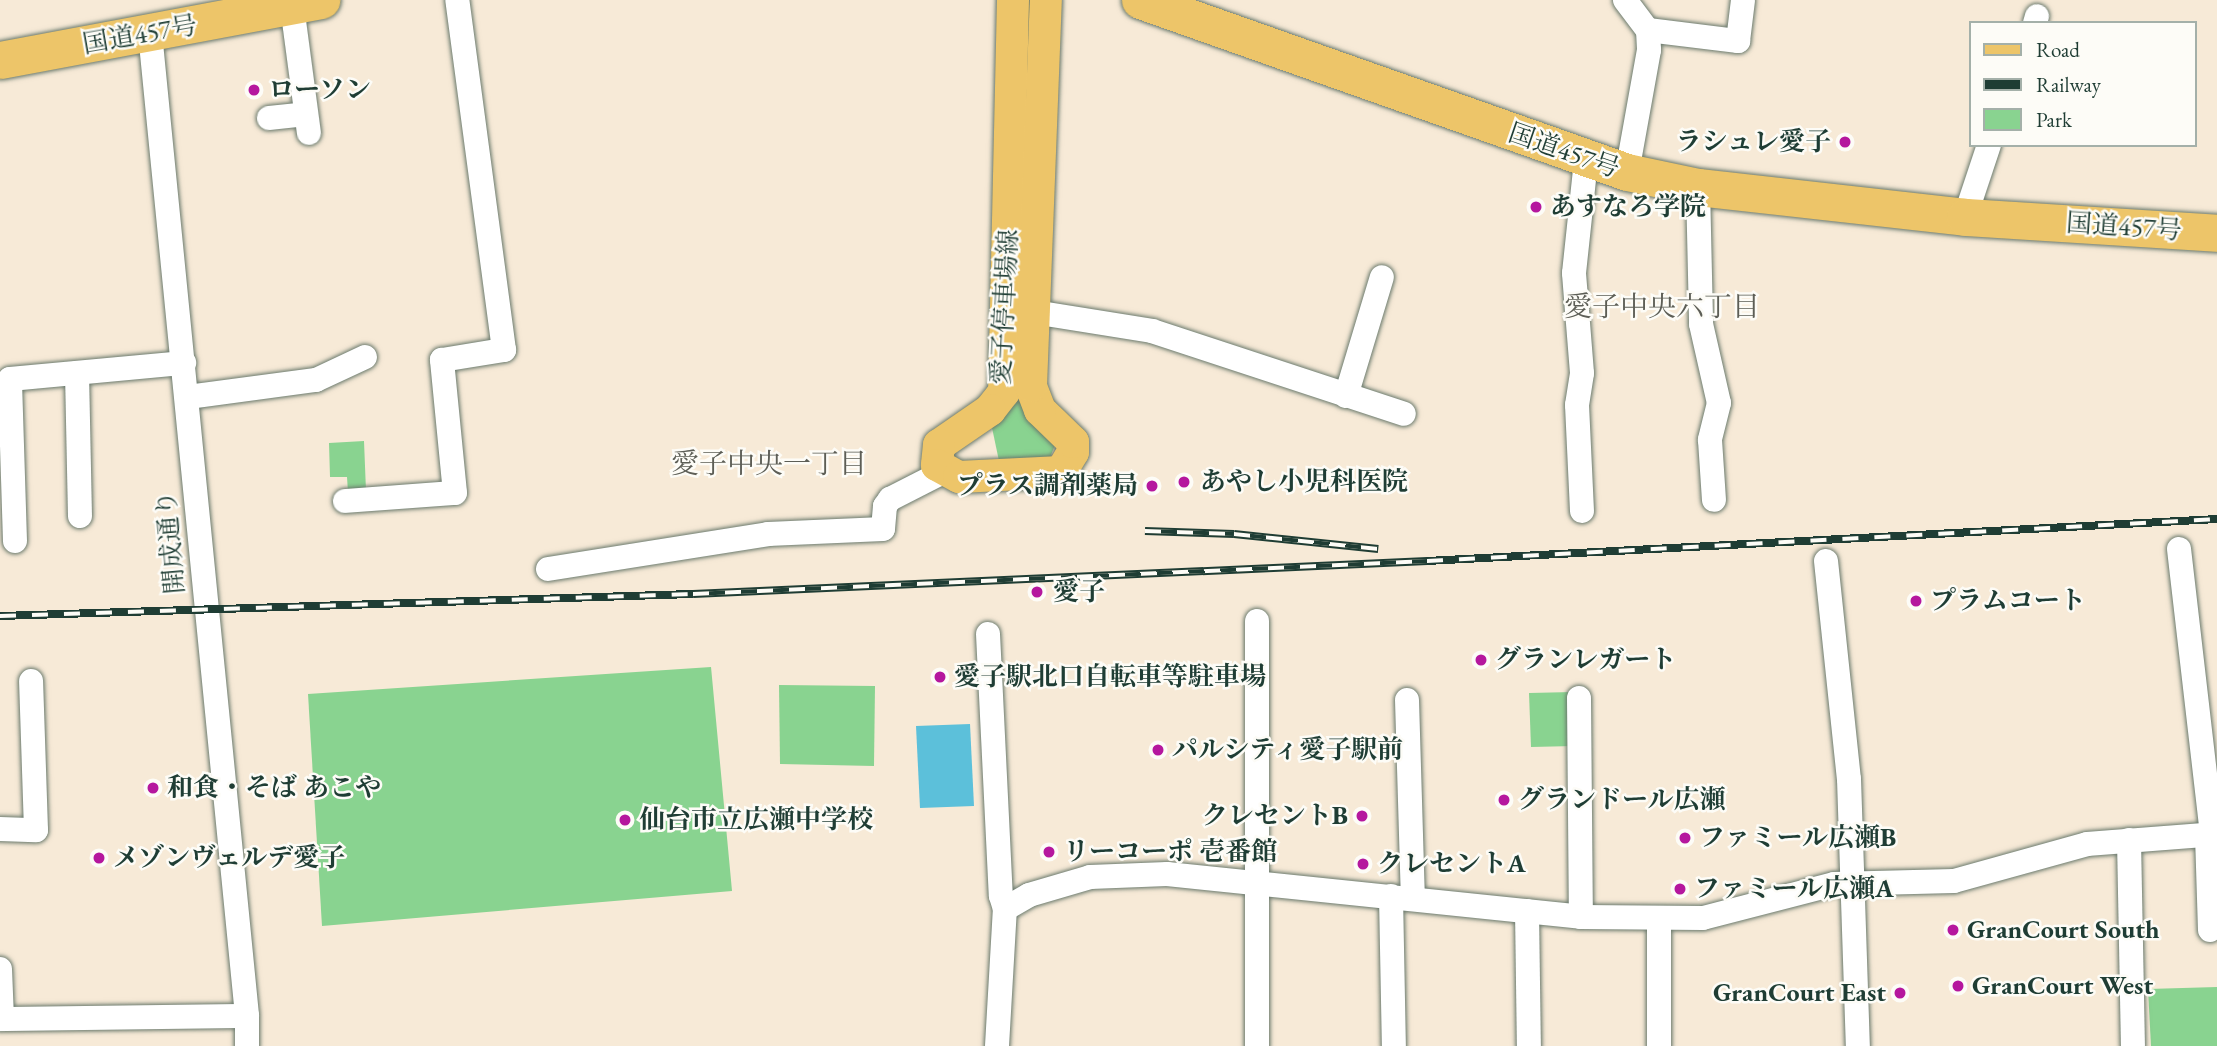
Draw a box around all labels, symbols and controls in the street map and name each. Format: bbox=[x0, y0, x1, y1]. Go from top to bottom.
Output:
street label: 国道457号 bbox=[80, 10, 200, 60]
legend bbox=[1968, 21, 2196, 147]
text: Road bbox=[2036, 36, 2080, 63]
text: Railway bbox=[2036, 71, 2101, 98]
place label: ローソン bbox=[268, 74, 372, 106]
marker: ローソン bbox=[246, 82, 262, 98]
text: Park bbox=[2036, 106, 2072, 133]
street label: 国道457号 bbox=[1504, 117, 1624, 185]
place label: ラシュレ愛子 bbox=[1675, 126, 1831, 158]
marker: ラシュレ愛子 bbox=[1837, 134, 1853, 150]
place label: あすなろ学院 bbox=[1550, 191, 1706, 223]
marker: あすなろ学院 bbox=[1528, 199, 1544, 215]
street label: 国道457号 bbox=[2065, 207, 2183, 247]
street label: 愛子停車場線 bbox=[985, 228, 1025, 386]
district label: 愛子中央六丁目 bbox=[1564, 289, 1760, 323]
district label: 愛子中央一丁目 bbox=[671, 446, 867, 480]
place label: あやし小児科医院 bbox=[1200, 466, 1408, 498]
place label: プラス調剤薬局 bbox=[956, 470, 1138, 502]
marker: あやし小児科医院 bbox=[1174, 472, 1194, 492]
marker: プラス調剤薬局 bbox=[1144, 478, 1160, 494]
street label: 開成通り bbox=[151, 489, 191, 595]
place label: 愛子 bbox=[1053, 576, 1105, 608]
marker: 愛子 bbox=[1027, 582, 1047, 602]
place label: プラムコート bbox=[1930, 585, 2086, 617]
marker: プラムコート bbox=[1908, 593, 1924, 609]
place label: グランレガート bbox=[1495, 644, 1677, 676]
marker: グランレガート bbox=[1473, 652, 1489, 668]
place label: 愛子駅北口自転車等駐車場 bbox=[954, 661, 1266, 693]
marker: 愛子駅北口自転車等駐車場 bbox=[932, 669, 948, 685]
place label: パルシティ愛子駅前 bbox=[1172, 734, 1406, 766]
marker: パルシティ愛子駅前 bbox=[1150, 742, 1166, 758]
place label: 和食・そば あこや bbox=[167, 772, 381, 804]
marker: 和食・そば あこや bbox=[145, 780, 161, 796]
place label: グランドール広瀬 bbox=[1518, 784, 1726, 816]
marker: グランドール広瀬 bbox=[1496, 792, 1512, 808]
place label: クレセントB bbox=[1202, 800, 1348, 832]
place label: 仙台市立広瀬中学校 bbox=[639, 804, 873, 836]
marker: クレセントB bbox=[1354, 808, 1370, 824]
marker: 仙台市立広瀬中学校 bbox=[617, 812, 633, 828]
place label: ファミール広瀬B bbox=[1699, 822, 1897, 854]
marker: ファミール広瀬B bbox=[1677, 830, 1693, 846]
place label: リーコーポ 壱番館 bbox=[1063, 836, 1277, 868]
place label: メゾンヴェルデ愛子 bbox=[113, 842, 347, 874]
marker: リーコーポ 壱番館 bbox=[1041, 844, 1057, 860]
place label: クレセントA bbox=[1377, 848, 1526, 880]
marker: メゾンヴェルデ愛子 bbox=[91, 850, 107, 866]
marker: クレセントA bbox=[1355, 856, 1371, 872]
place label: ファミール広瀬A bbox=[1694, 873, 1895, 905]
marker: ファミール広瀬A bbox=[1672, 881, 1688, 897]
place label: GranCourt South bbox=[1967, 914, 2160, 946]
marker: GranCourt South bbox=[1945, 922, 1961, 938]
place label: GranCourt West bbox=[1972, 970, 2153, 1002]
place label: GranCourt East bbox=[1713, 977, 1886, 1009]
marker: GranCourt West bbox=[1950, 978, 1966, 994]
marker: GranCourt East bbox=[1892, 985, 1908, 1001]

